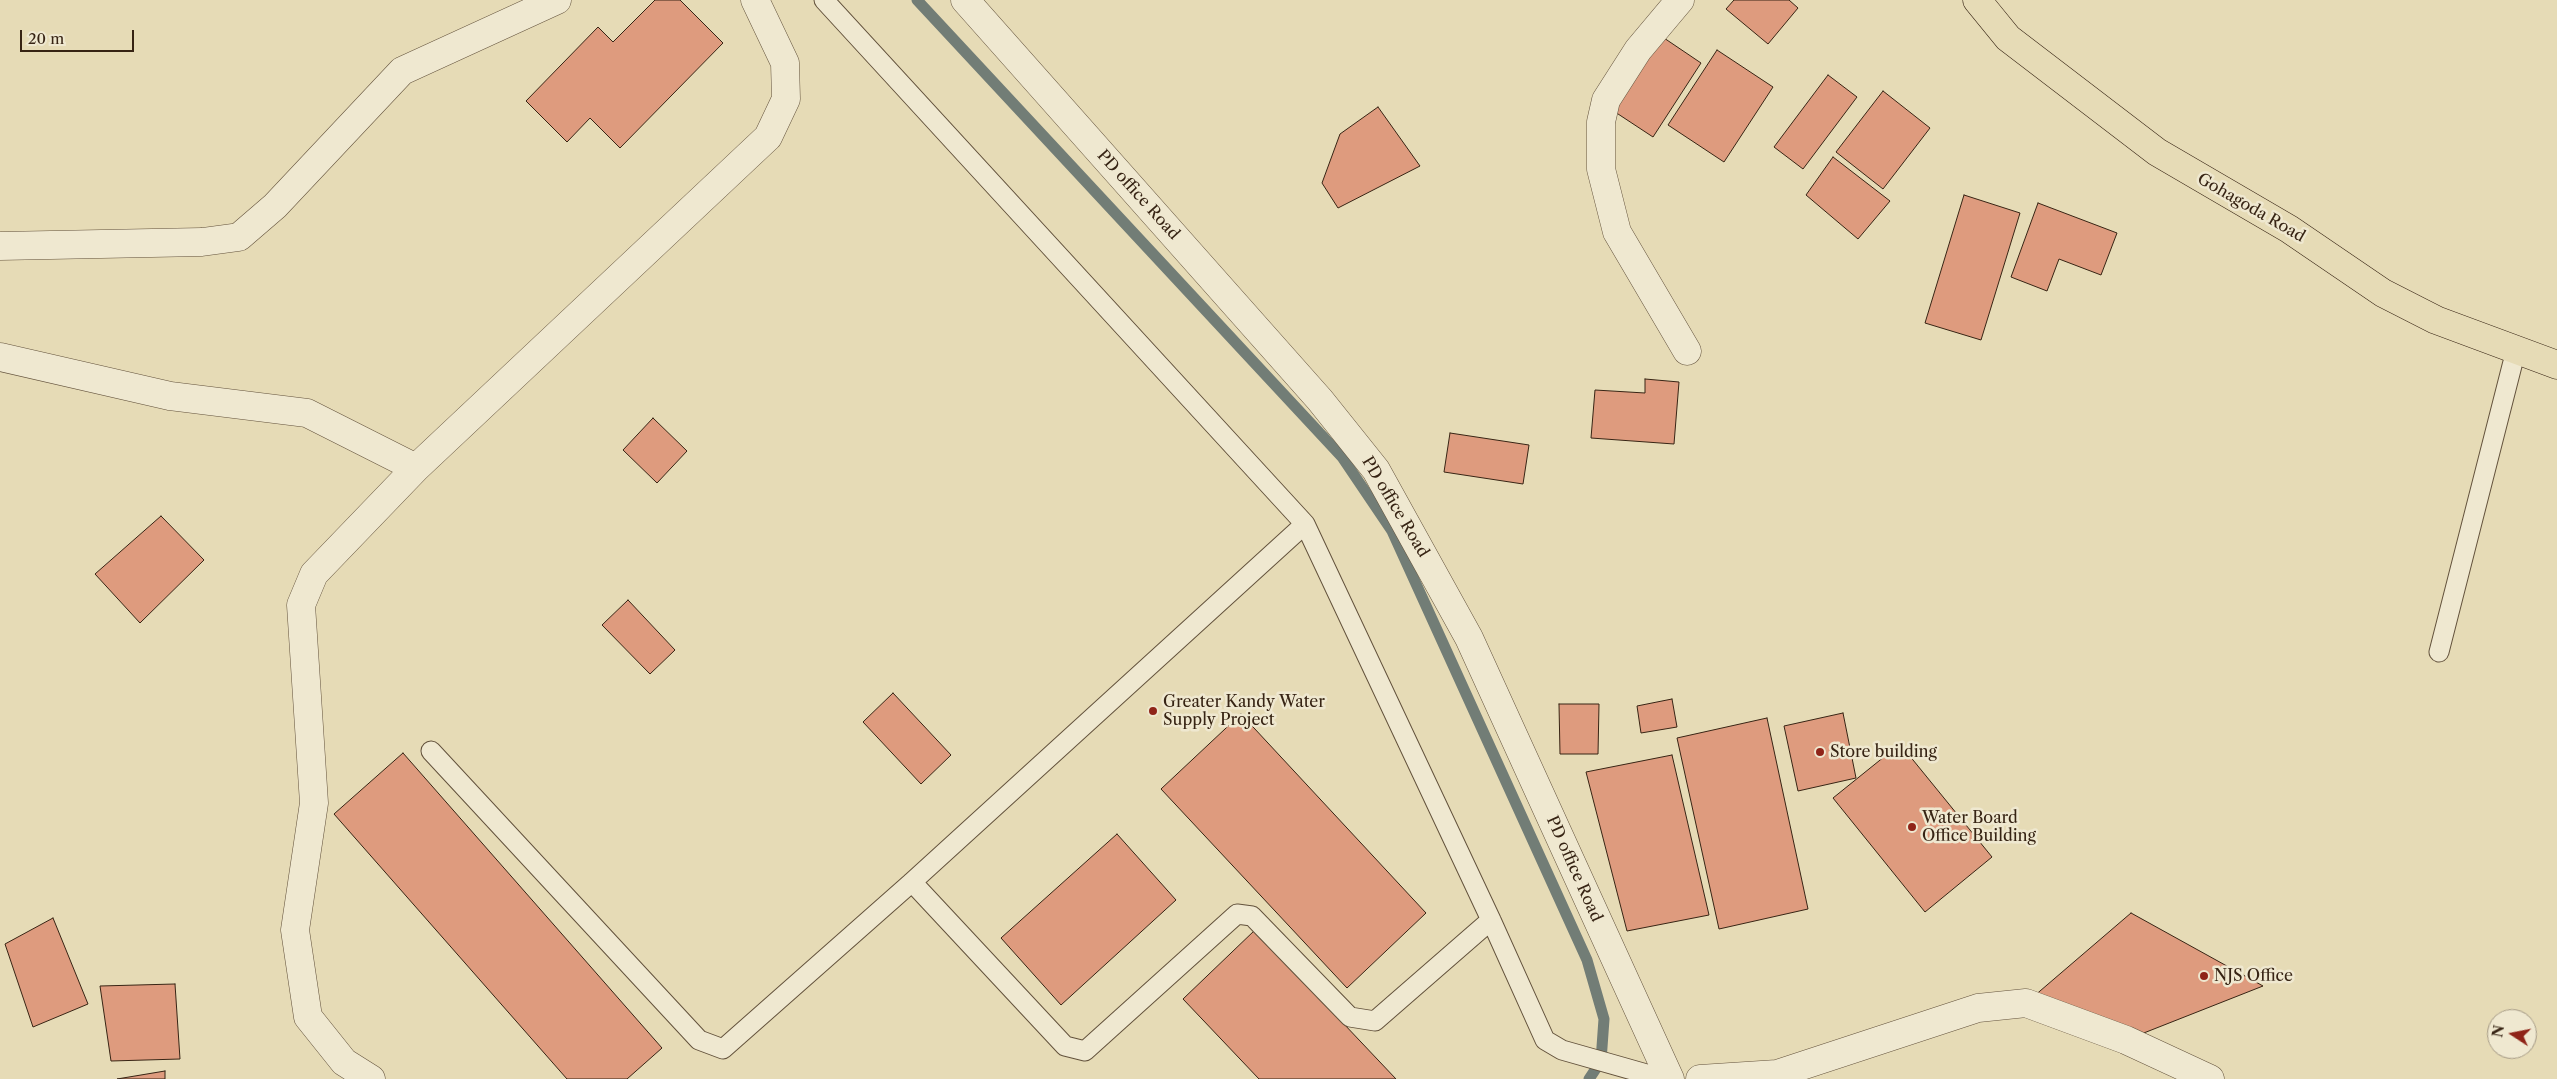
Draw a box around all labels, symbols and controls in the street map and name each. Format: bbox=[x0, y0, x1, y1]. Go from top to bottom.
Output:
scale bar bbox=[22, 20, 136, 52]
text: 20 m bbox=[28, 29, 64, 48]
street label: PD office Road bbox=[1093, 146, 1183, 244]
street label: Gohagoda Road bbox=[2194, 169, 2308, 247]
street label: PD office Road bbox=[1357, 453, 1433, 561]
place label: Greater Kandy Water Supply Project bbox=[1163, 692, 1325, 730]
marker: Greater Kandy Water Supply Project bbox=[1147, 705, 1159, 717]
place label: Store building bbox=[1830, 742, 1937, 762]
marker: Store building bbox=[1814, 746, 1826, 758]
place label: Water Board Office Building bbox=[1922, 808, 2036, 846]
street label: PD office Road bbox=[1542, 813, 1606, 925]
marker: Water Board Office Building bbox=[1906, 821, 1918, 833]
place label: NJS Office bbox=[2214, 966, 2293, 986]
marker: NJS Office bbox=[2198, 970, 2210, 982]
north arrow bbox=[2487, 1009, 2537, 1059]
text: N bbox=[2488, 1024, 2508, 1039]

